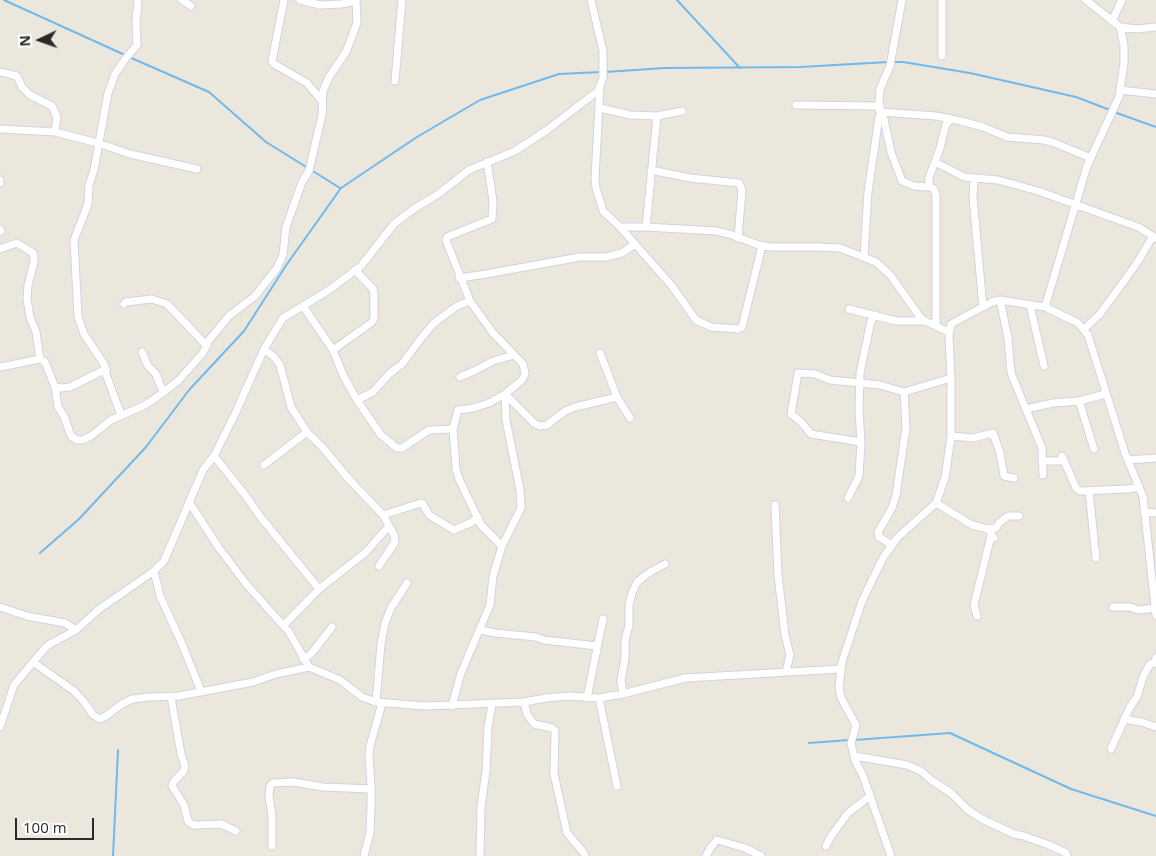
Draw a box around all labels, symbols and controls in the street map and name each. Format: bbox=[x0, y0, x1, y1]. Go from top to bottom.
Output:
north arrow bbox=[15, 15, 65, 65]
text: N bbox=[15, 35, 34, 47]
scale bar bbox=[18, 808, 96, 840]
text: 100 m bbox=[23, 817, 67, 837]

